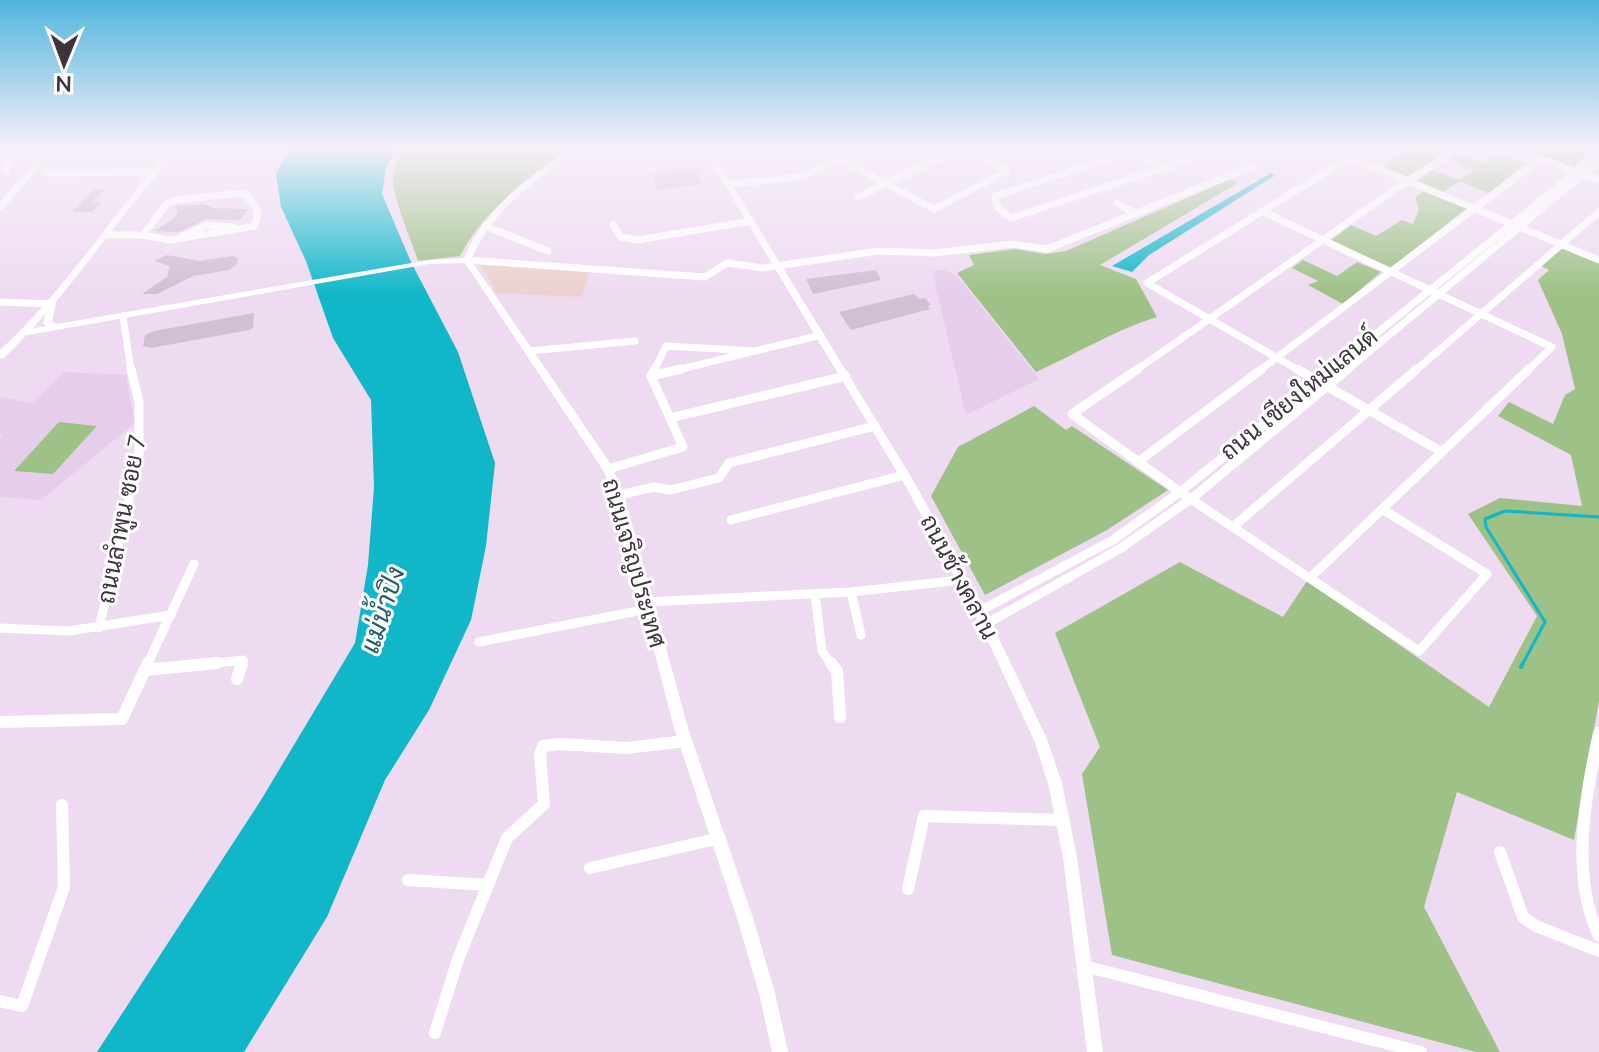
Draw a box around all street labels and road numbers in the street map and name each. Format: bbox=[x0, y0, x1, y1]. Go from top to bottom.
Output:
street label: ถนน เชียงใหม่แลนด์ bbox=[1214, 321, 1384, 467]
street label: ถนนลำพูน ซอย 7 bbox=[90, 432, 155, 607]
street label: ถนนเจริญประเทศ bbox=[595, 475, 673, 651]
street label: ถนนช้างคลาน bbox=[913, 509, 1005, 645]

